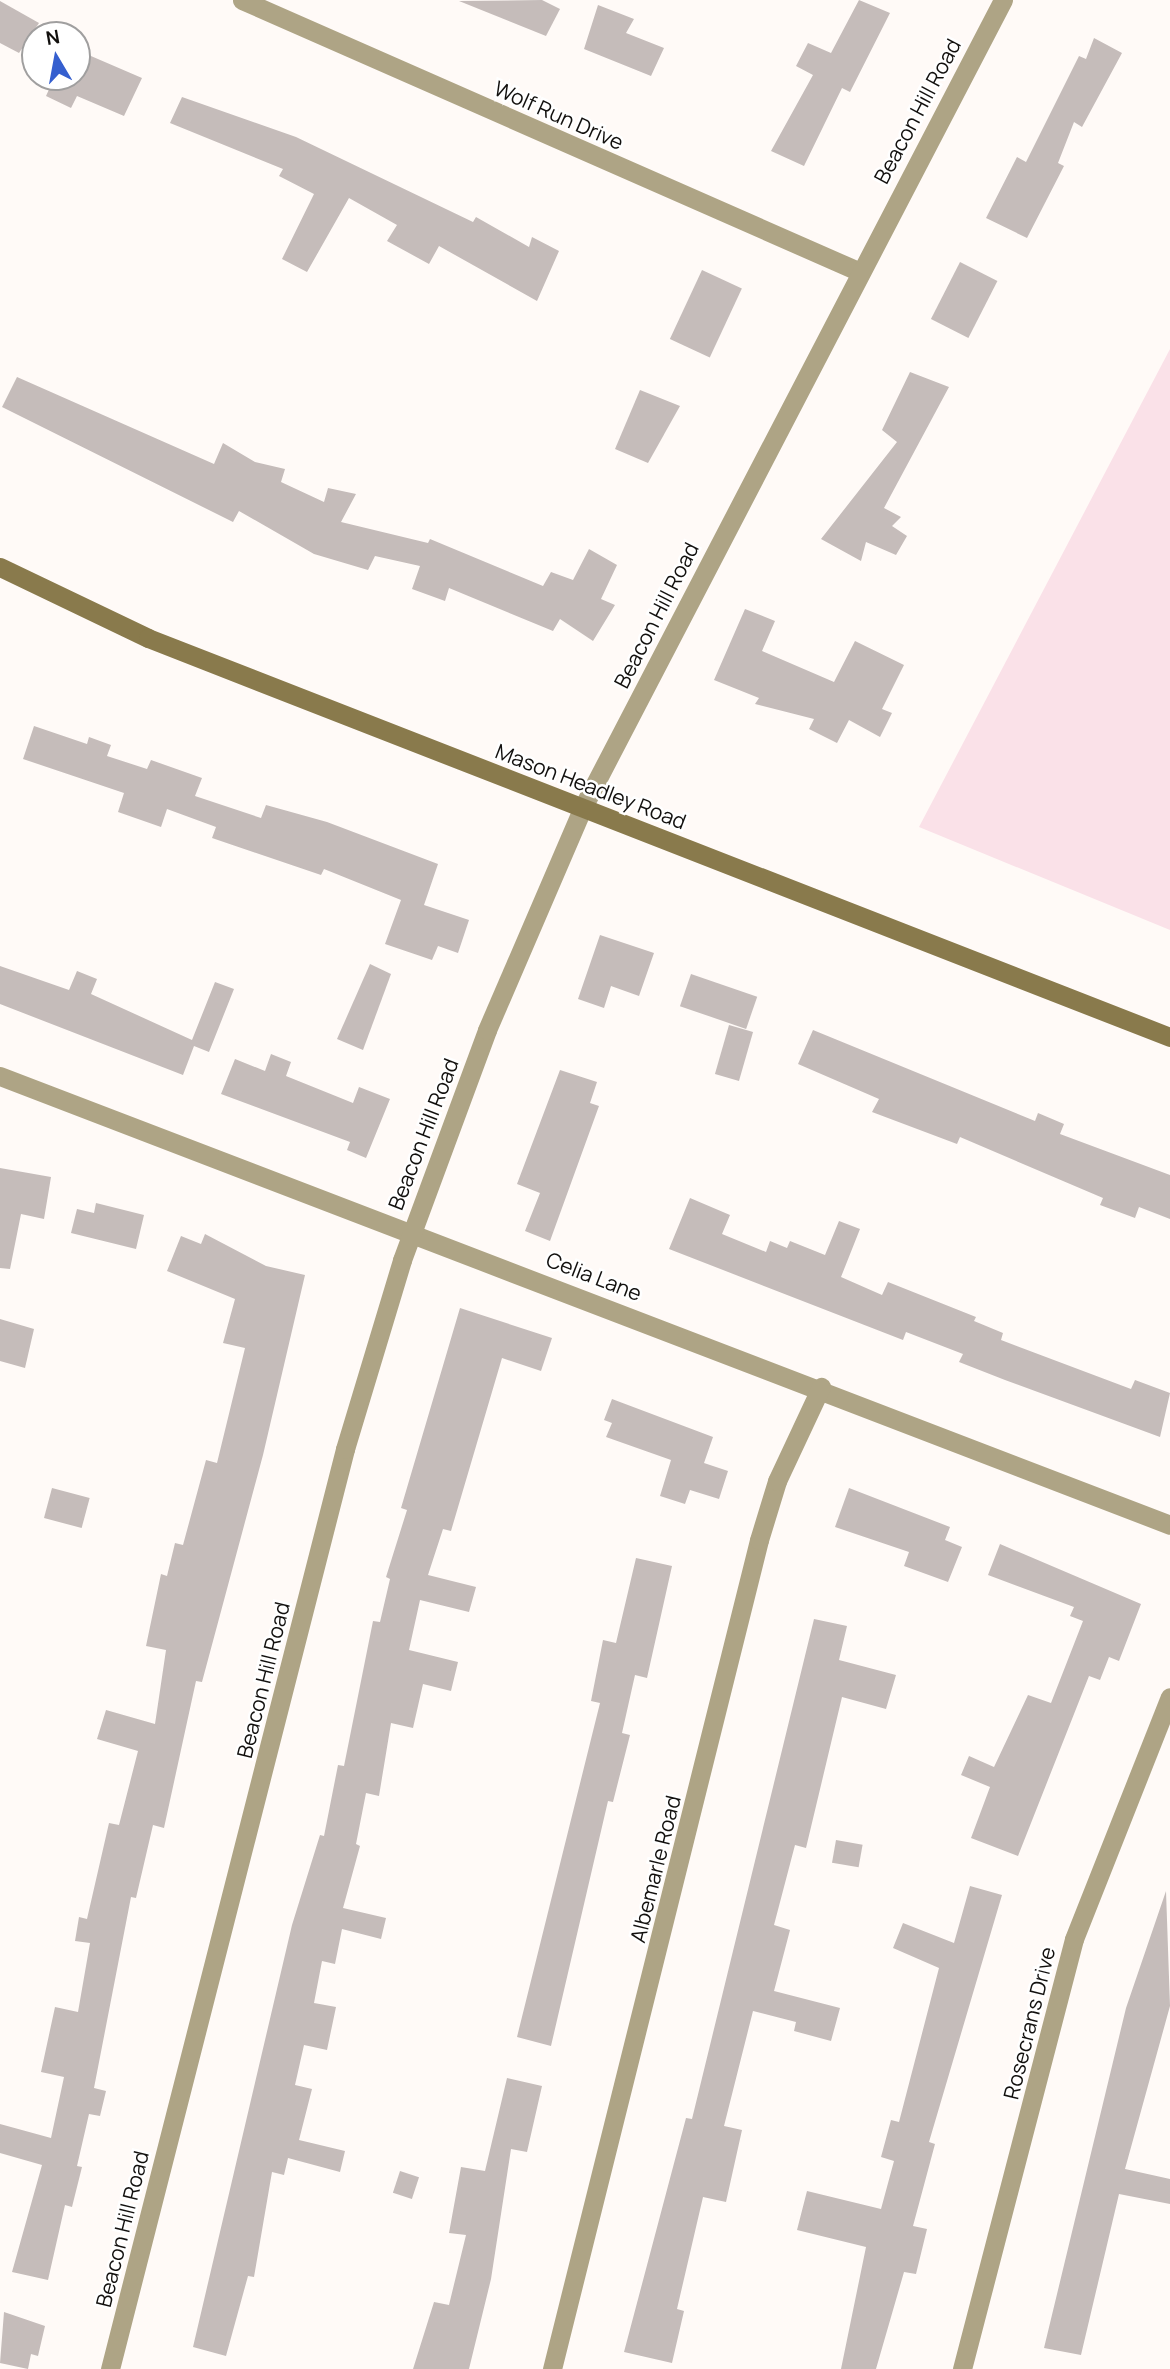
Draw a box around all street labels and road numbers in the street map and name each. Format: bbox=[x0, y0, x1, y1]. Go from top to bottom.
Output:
street label: Beacon Hill Road bbox=[868, 34, 966, 188]
street label: Wolf Run Drive bbox=[490, 75, 628, 155]
street label: Beacon Hill Road bbox=[608, 538, 704, 692]
street label: Mason Headley Road bbox=[492, 738, 690, 834]
street label: Beacon Hill Road bbox=[383, 1055, 463, 1213]
street label: Celia Lane bbox=[543, 1246, 645, 1306]
street label: Beacon Hill Road bbox=[231, 1599, 295, 1761]
street label: Albemarle Road bbox=[625, 1793, 685, 1945]
street label: Rosecrans Drive bbox=[998, 1944, 1060, 2102]
street label: Beacon Hill Road bbox=[90, 2148, 154, 2310]

